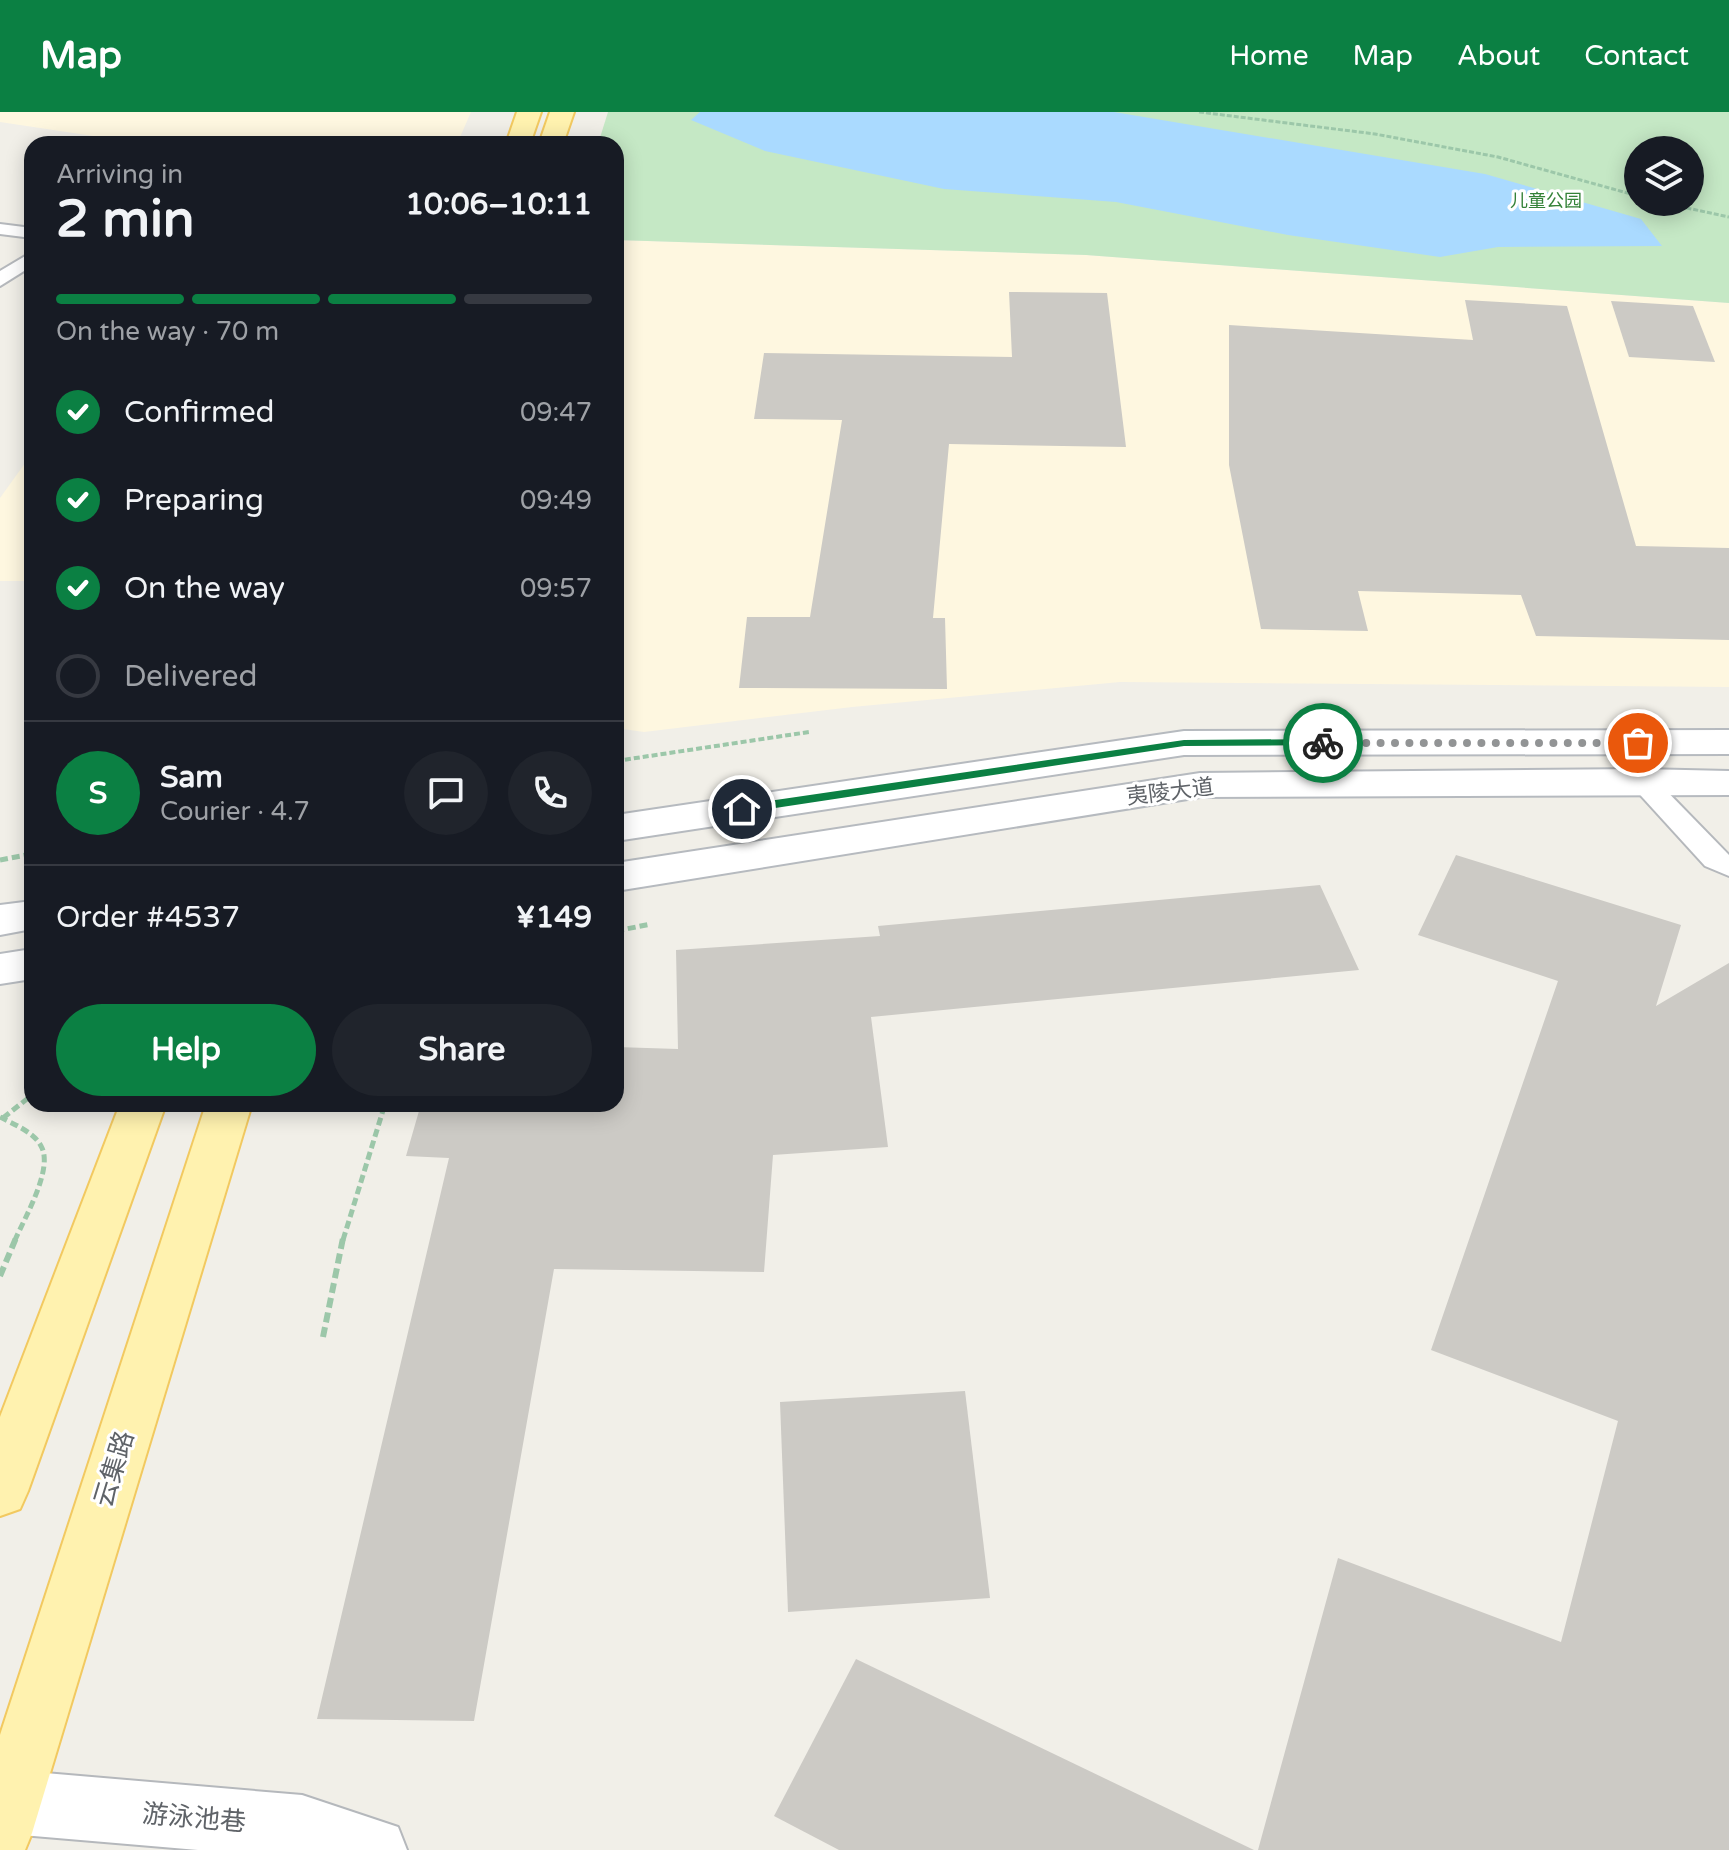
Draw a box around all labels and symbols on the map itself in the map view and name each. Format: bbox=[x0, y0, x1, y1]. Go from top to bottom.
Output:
park label: 儿童公园 bbox=[1510, 190, 1582, 212]
courier bbox=[1283, 703, 1363, 783]
pin bbox=[1604, 709, 1672, 777]
street label: 夷陵大道 bbox=[1125, 774, 1215, 810]
pin bbox=[708, 775, 776, 843]
street label: 云集路 bbox=[88, 1427, 140, 1511]
street label: 游泳池巷 bbox=[141, 1798, 247, 1838]

